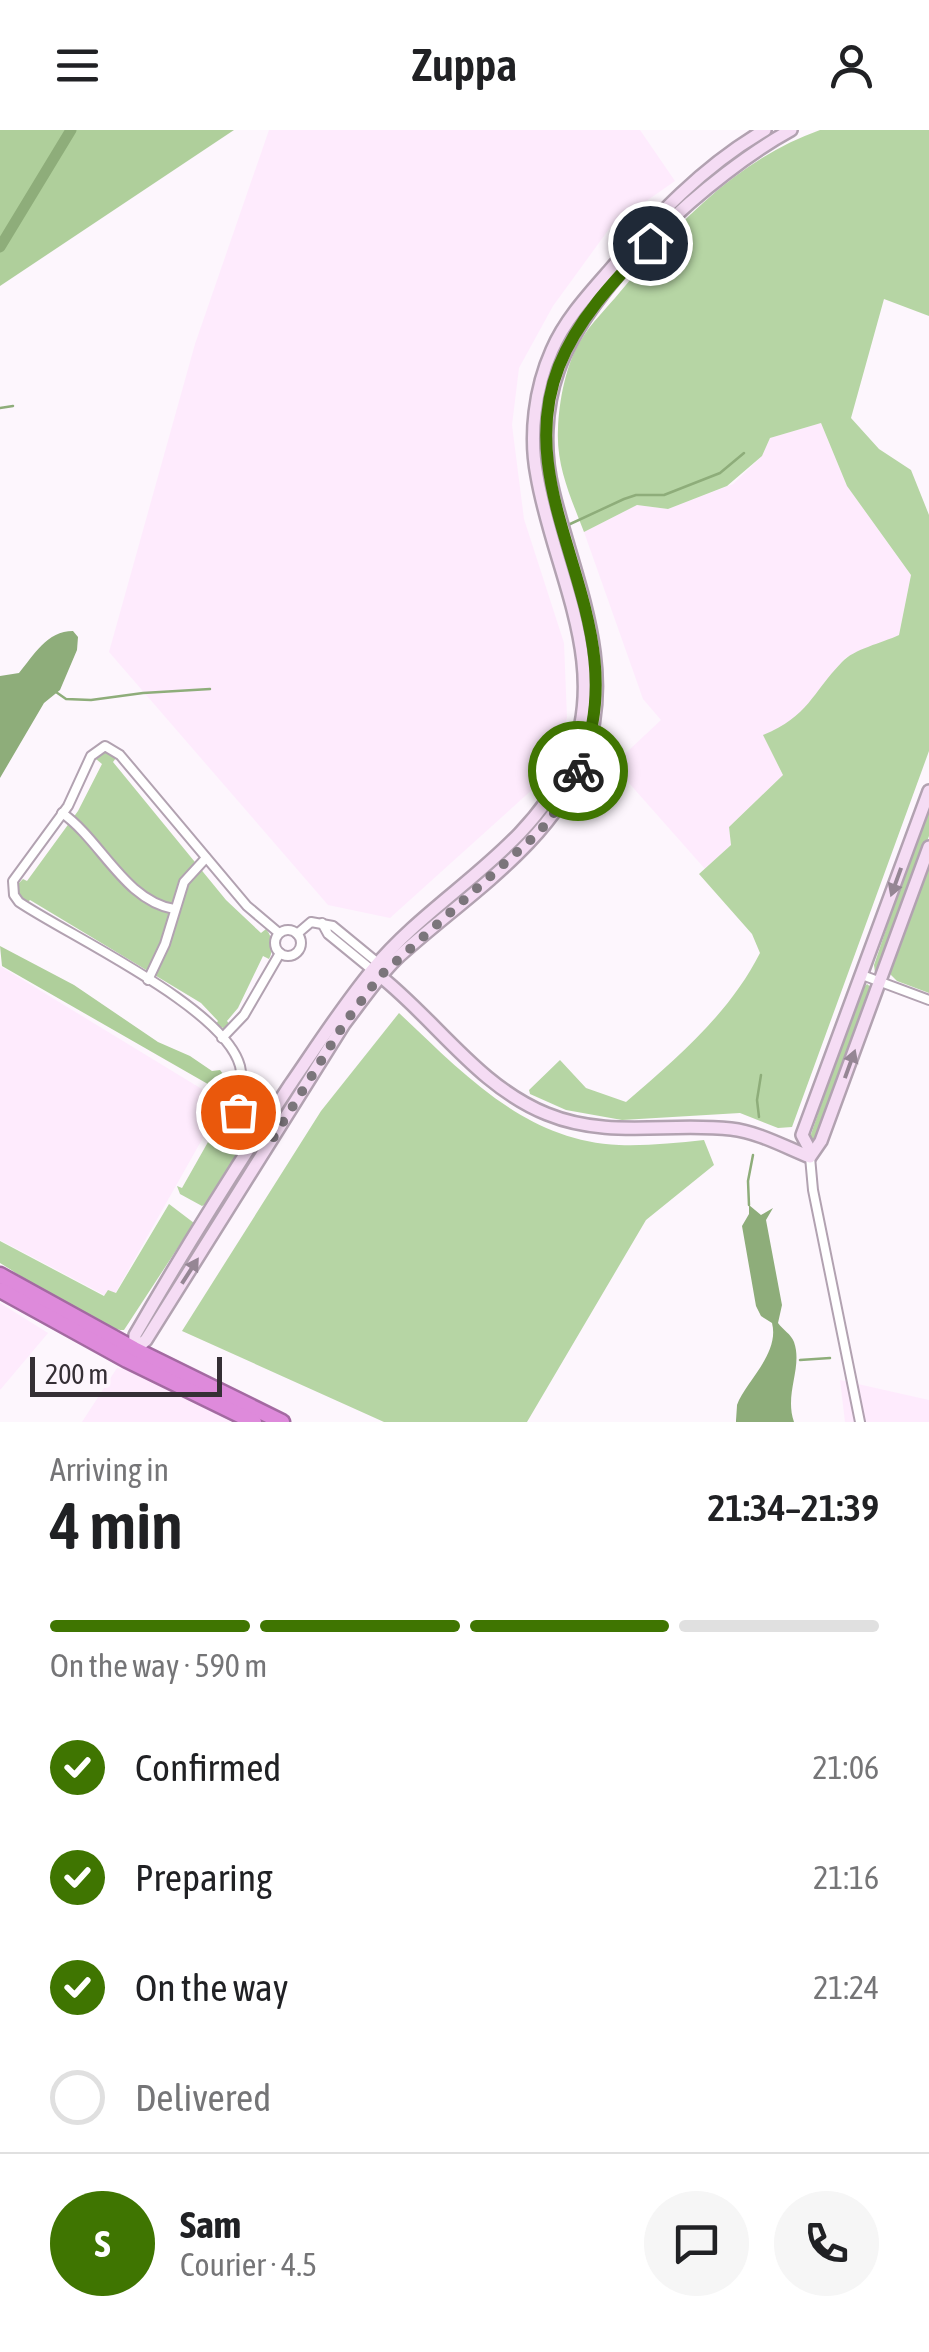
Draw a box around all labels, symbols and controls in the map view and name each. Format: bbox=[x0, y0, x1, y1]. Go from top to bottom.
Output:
icon: menu bbox=[50, 38, 105, 93]
icon: person bbox=[824, 38, 879, 93]
text: Zuppa bbox=[412, 39, 517, 91]
pin bbox=[608, 201, 693, 286]
icon: home bbox=[623, 216, 678, 271]
courier bbox=[528, 721, 628, 821]
icon: bike bbox=[551, 744, 606, 799]
one-way arrow bbox=[888, 868, 903, 898]
one-way arrow bbox=[843, 1048, 858, 1078]
pin bbox=[196, 1070, 281, 1155]
icon: bag bbox=[211, 1085, 266, 1140]
one-way arrow bbox=[180, 1257, 199, 1284]
scale bar bbox=[30, 1352, 222, 1396]
text: 200 m bbox=[45, 1358, 108, 1390]
text: Arriving in bbox=[50, 1451, 169, 1488]
text: 21:34–21:39 bbox=[707, 1486, 879, 1529]
text: 4 min bbox=[50, 1488, 183, 1563]
text: On the way · 590 m bbox=[50, 1647, 267, 1684]
icon: check bbox=[50, 1740, 105, 1795]
text: Confirmed bbox=[135, 1746, 281, 1789]
text: 21:06 bbox=[813, 1749, 879, 1786]
icon: check bbox=[50, 1850, 105, 1905]
text: Preparing bbox=[135, 1856, 273, 1899]
text: 21:16 bbox=[813, 1859, 879, 1896]
icon: check bbox=[50, 1960, 105, 2015]
text: On the way bbox=[135, 1966, 288, 2009]
text: 21:24 bbox=[813, 1969, 879, 2006]
text: Delivered bbox=[135, 2076, 271, 2119]
button: chat bbox=[644, 2191, 749, 2296]
button: phone bbox=[774, 2191, 879, 2296]
text: Sam bbox=[180, 2203, 241, 2246]
text: S bbox=[95, 2222, 110, 2265]
text: Courier · 4.5 bbox=[180, 2246, 317, 2283]

